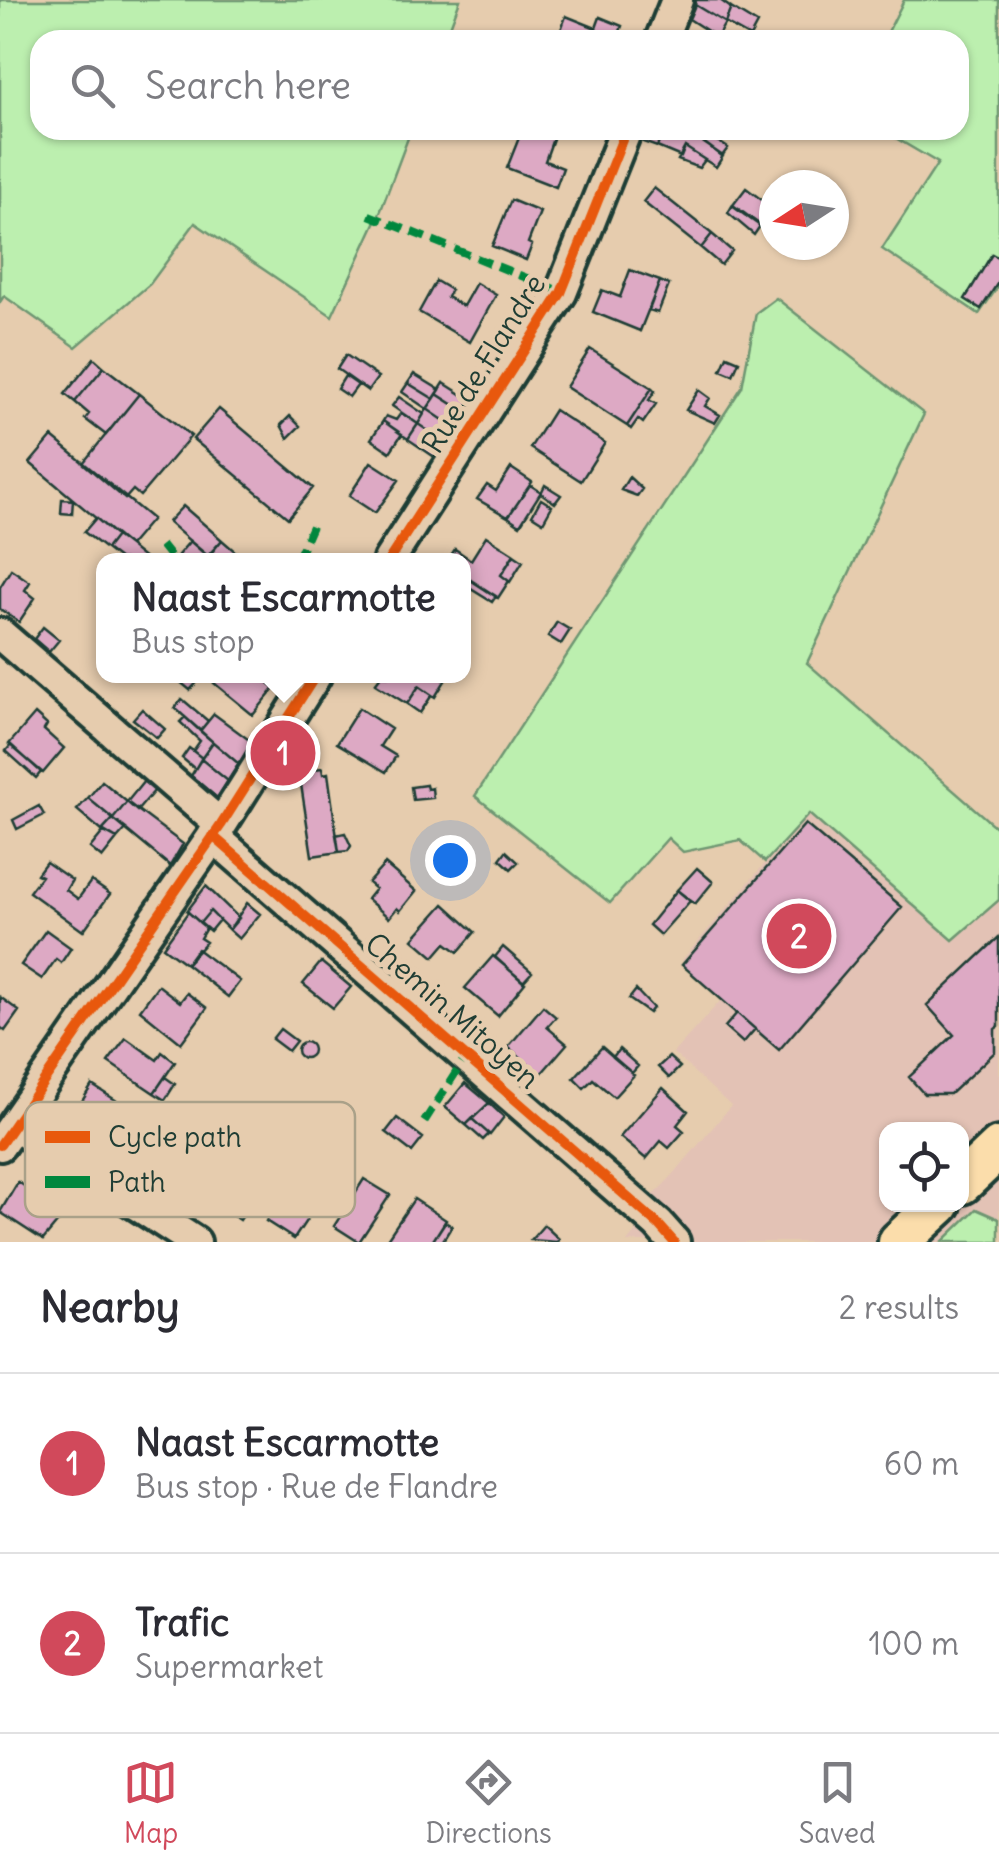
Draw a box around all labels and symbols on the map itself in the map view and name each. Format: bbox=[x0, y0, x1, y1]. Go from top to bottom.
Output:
north arrow bbox=[759, 170, 849, 260]
street label: Rue de Flandre bbox=[413, 267, 553, 460]
pin: 1 bbox=[250, 716, 316, 790]
your location bbox=[425, 835, 476, 886]
pin: 2 bbox=[766, 898, 832, 974]
street label: Chemin Mitoyen bbox=[357, 924, 548, 1097]
legend bbox=[25, 1102, 355, 1217]
text: Cycle path bbox=[108, 1119, 242, 1155]
text: Path bbox=[108, 1164, 166, 1200]

